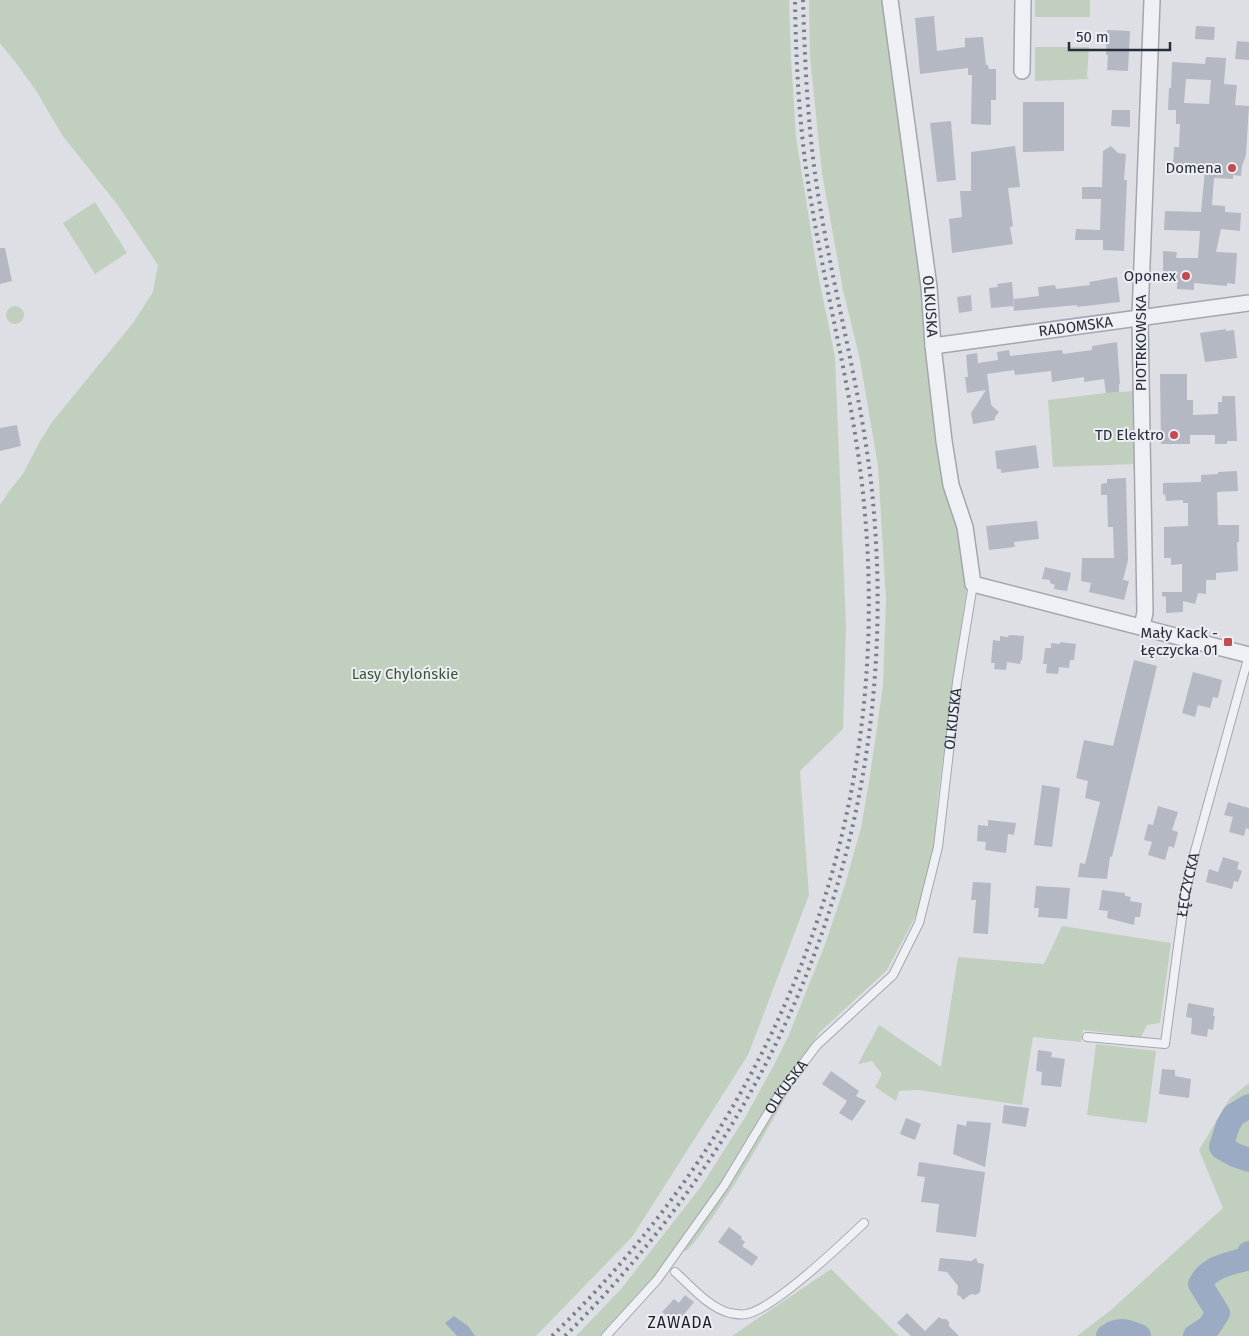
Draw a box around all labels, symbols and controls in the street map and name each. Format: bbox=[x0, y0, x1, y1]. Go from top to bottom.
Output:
scale bar bbox=[1069, 20, 1170, 52]
text: 50 m bbox=[1076, 28, 1109, 46]
place label: Domena bbox=[1166, 159, 1222, 177]
marker: Domena bbox=[1226, 162, 1238, 174]
place label: Oponex bbox=[1124, 267, 1177, 285]
marker: Oponex bbox=[1180, 270, 1192, 282]
street label: OLKUSKA bbox=[919, 274, 941, 338]
street label: PIOTRKOWSKA bbox=[1132, 294, 1150, 391]
street label: RADOMSKA bbox=[1037, 313, 1114, 341]
place label: TD Elektro bbox=[1095, 426, 1164, 444]
marker: TD Elektro bbox=[1168, 429, 1180, 441]
place label: Mały Kack - Łęczycka 01 bbox=[1140, 624, 1218, 659]
marker: Mały Kack - Łęczycka 01 bbox=[1222, 636, 1234, 648]
park label: Lasy Chylońskie bbox=[352, 665, 458, 683]
street label: OLKUSKA bbox=[940, 687, 965, 751]
street label: ŁĘCZYCKA bbox=[1173, 851, 1203, 918]
street label: OLKUSKA bbox=[761, 1056, 812, 1117]
district label: ZAWADA bbox=[647, 1313, 713, 1332]

